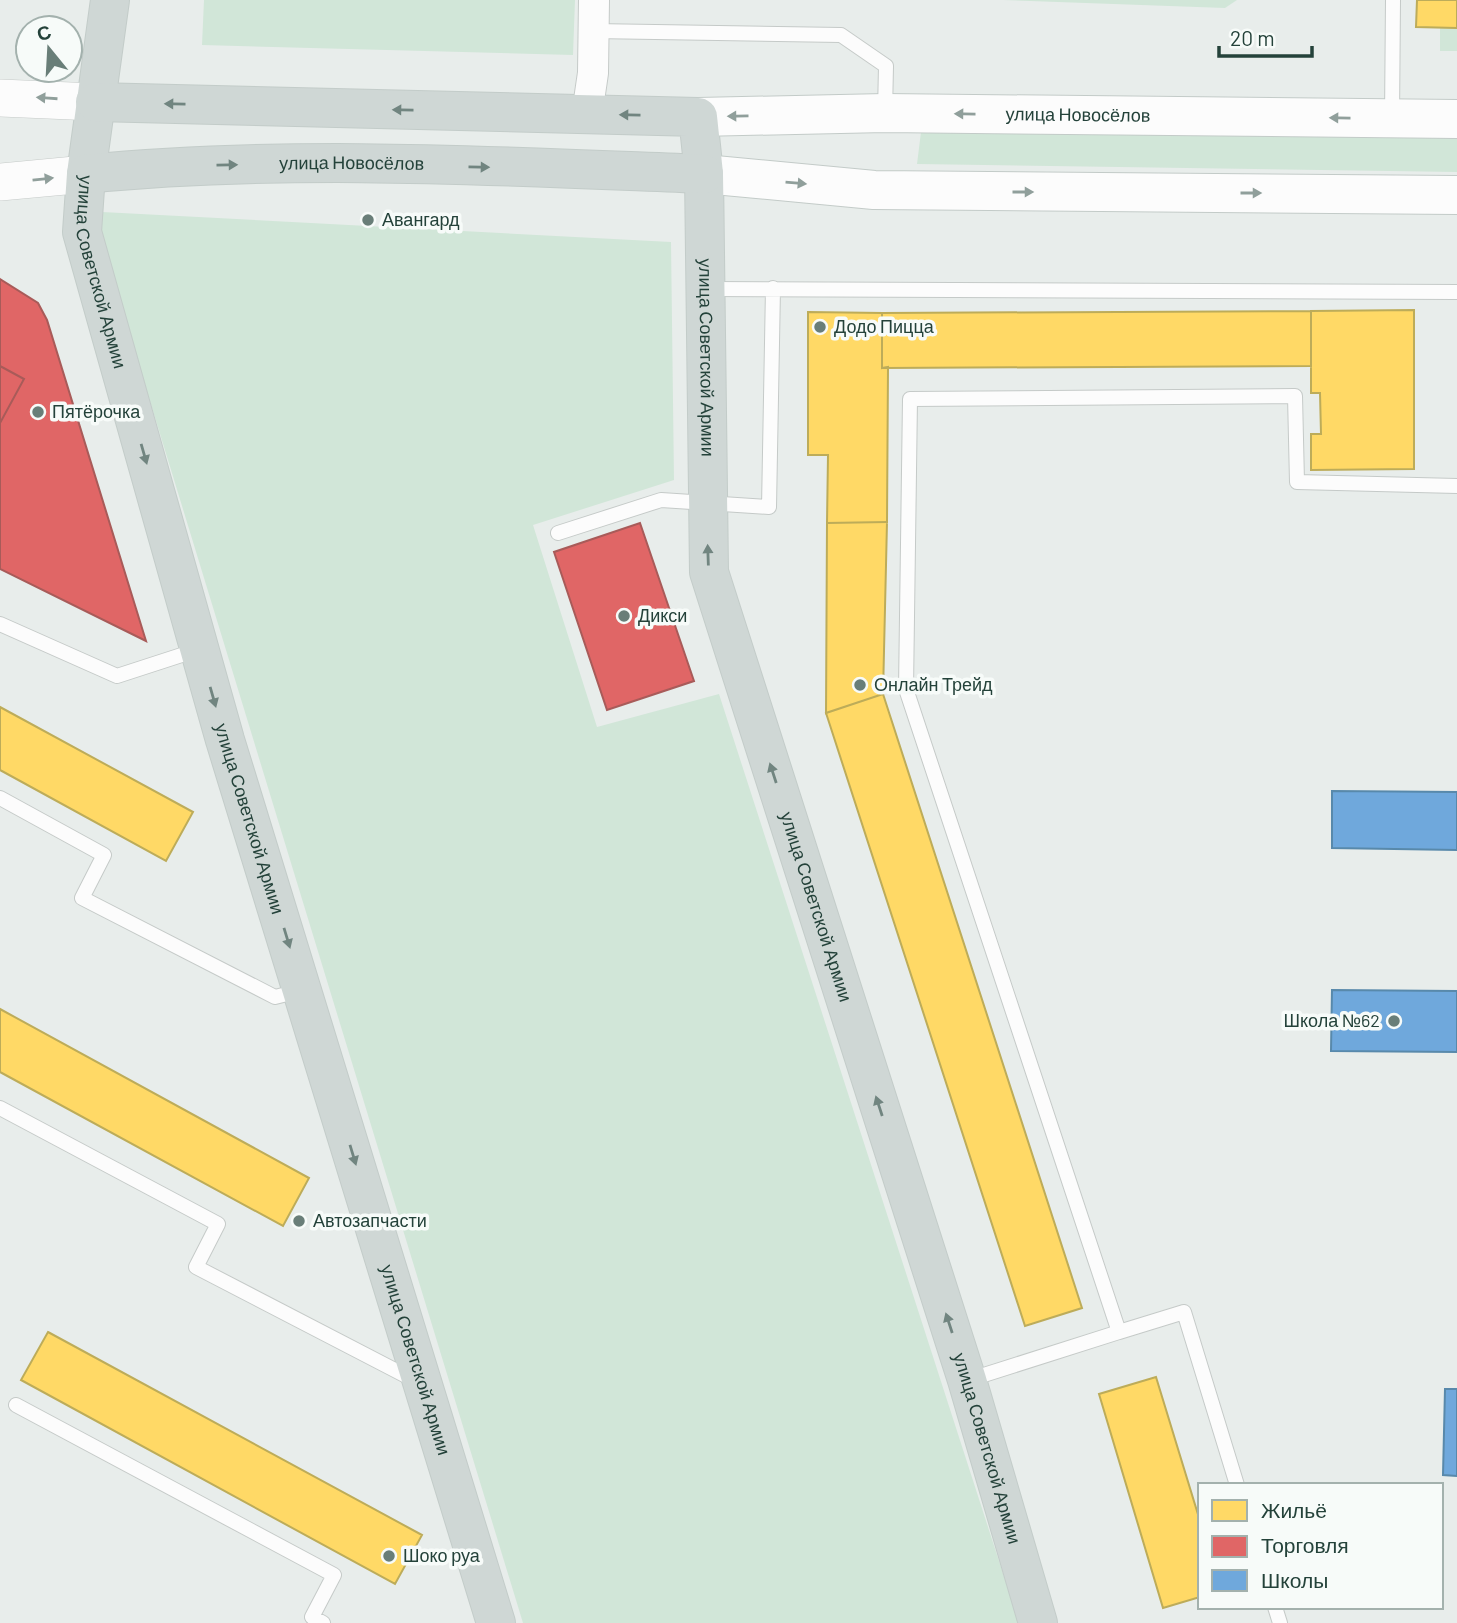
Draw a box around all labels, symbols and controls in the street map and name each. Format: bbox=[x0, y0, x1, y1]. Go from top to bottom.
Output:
north arrow bbox=[14, 14, 84, 84]
scale bar bbox=[1219, 14, 1312, 58]
text: С bbox=[34, 19, 54, 45]
text: 20 m bbox=[1230, 25, 1275, 50]
one-way arrow bbox=[36, 92, 58, 103]
one-way arrow bbox=[164, 98, 186, 109]
street label: улица Новосёлов bbox=[1005, 102, 1150, 126]
one-way arrow bbox=[391, 104, 413, 115]
one-way arrow bbox=[954, 108, 976, 120]
one-way arrow bbox=[619, 110, 641, 121]
one-way arrow bbox=[727, 110, 749, 122]
one-way arrow bbox=[1329, 112, 1351, 124]
street label: улица Новосёлов bbox=[279, 151, 424, 174]
one-way arrow bbox=[216, 159, 238, 170]
one-way arrow bbox=[468, 161, 490, 173]
one-way arrow bbox=[32, 173, 54, 184]
street label: улица Советской Армии bbox=[71, 175, 132, 371]
one-way arrow bbox=[786, 178, 808, 189]
one-way arrow bbox=[1013, 186, 1035, 198]
one-way arrow bbox=[1240, 188, 1262, 199]
place label: Авангард bbox=[382, 208, 460, 230]
marker: Авангард bbox=[360, 212, 376, 228]
street label: улица Советской Армии bbox=[695, 258, 720, 457]
place label: Додо Пицца bbox=[834, 315, 935, 337]
marker: Додо Пицца bbox=[812, 319, 828, 335]
place label: Пятёрочка bbox=[52, 400, 141, 422]
marker: Пятёрочка bbox=[30, 404, 46, 420]
one-way arrow bbox=[140, 444, 150, 465]
one-way arrow bbox=[703, 544, 714, 566]
place label: Дикси bbox=[638, 604, 687, 626]
marker: Дикси bbox=[616, 608, 632, 624]
place label: Онлайн Трейд bbox=[874, 673, 993, 695]
marker: Онлайн Трейд bbox=[852, 677, 868, 693]
one-way arrow bbox=[208, 687, 218, 708]
street label: улица Советской Армии bbox=[211, 721, 290, 917]
one-way arrow bbox=[767, 762, 778, 783]
street label: улица Советской Армии bbox=[776, 809, 857, 1004]
one-way arrow bbox=[282, 927, 292, 948]
place label: Школа №62 bbox=[1283, 1009, 1380, 1031]
marker: Школа №62 bbox=[1386, 1013, 1402, 1029]
one-way arrow bbox=[874, 1096, 884, 1117]
one-way arrow bbox=[349, 1145, 359, 1166]
place label: Автозапчасти bbox=[313, 1209, 427, 1231]
marker: Автозапчасти bbox=[291, 1213, 307, 1229]
street label: улица Советской Армии bbox=[377, 1262, 456, 1458]
one-way arrow bbox=[943, 1312, 953, 1333]
street label: улица Советской Армии bbox=[949, 1350, 1026, 1546]
legend bbox=[1198, 1483, 1443, 1609]
text: Жильё bbox=[1261, 1497, 1327, 1522]
text: Торговля bbox=[1261, 1532, 1349, 1557]
place label: Шоко руа bbox=[403, 1544, 481, 1566]
marker: Шоко руа bbox=[381, 1548, 397, 1564]
text: Школы bbox=[1261, 1567, 1328, 1592]

